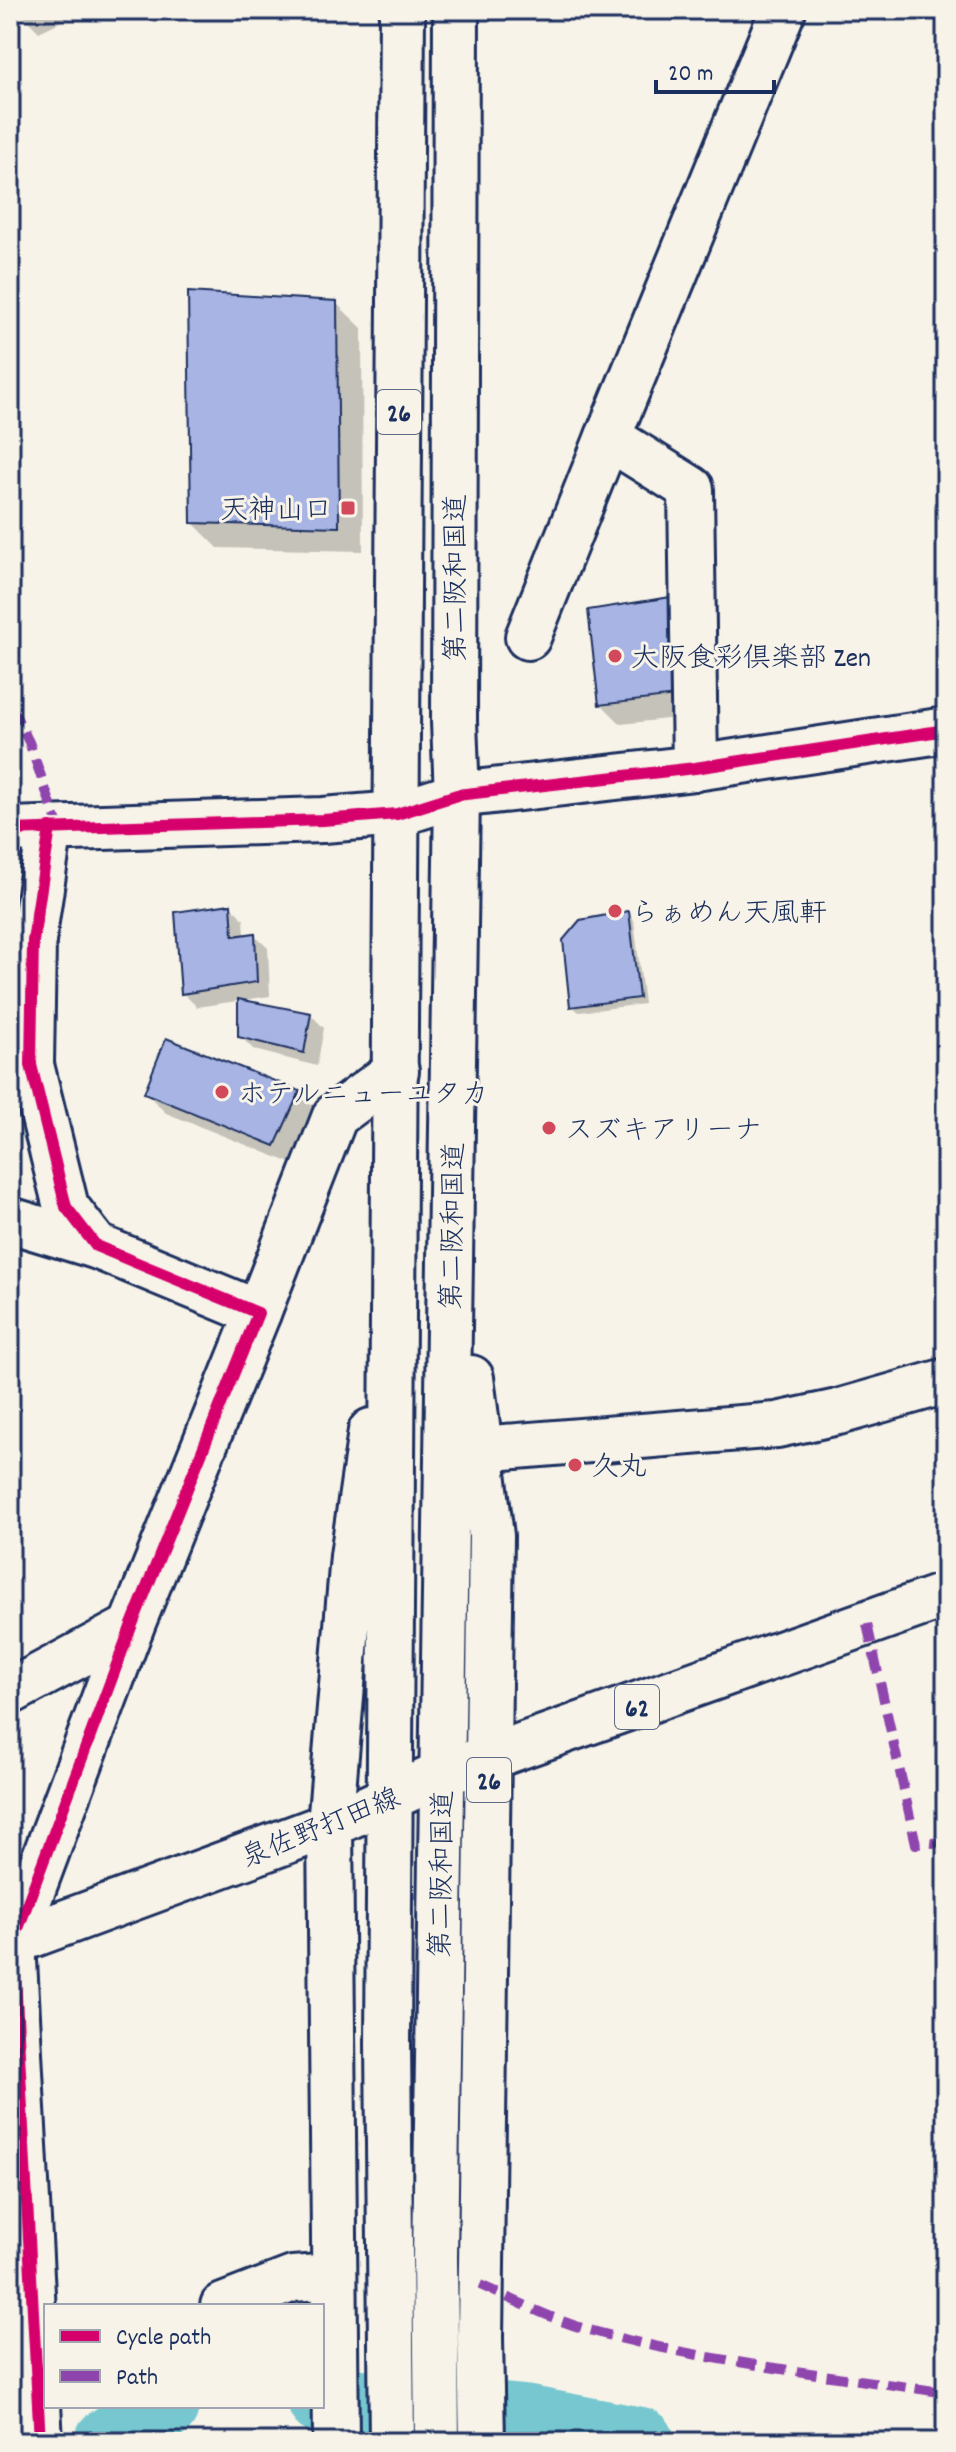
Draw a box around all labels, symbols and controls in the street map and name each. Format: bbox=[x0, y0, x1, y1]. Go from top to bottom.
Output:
scale bar bbox=[656, 44, 774, 94]
text: 20 m bbox=[668, 58, 714, 92]
road number: 26 bbox=[377, 390, 421, 434]
place label: 天神山口 bbox=[220, 493, 332, 533]
street label: 第二阪和国道 bbox=[439, 494, 479, 662]
marker: 天神山口 bbox=[339, 499, 357, 517]
place label: 大阪食彩倶楽部 Zen bbox=[631, 641, 871, 681]
marker: 大阪食彩倶楽部 Zen bbox=[606, 647, 624, 665]
place label: らぁめん天風軒 bbox=[631, 896, 827, 936]
marker: らぁめん天風軒 bbox=[606, 902, 624, 920]
place label: ホテルニューユタカ bbox=[238, 1077, 489, 1117]
marker: ホテルニューユタカ bbox=[213, 1083, 231, 1101]
place label: スズキアリーナ bbox=[565, 1113, 762, 1153]
marker: スズキアリーナ bbox=[540, 1119, 558, 1137]
street label: 第二阪和国道 bbox=[435, 1142, 477, 1310]
place label: 久丸 bbox=[591, 1450, 647, 1490]
marker: 久丸 bbox=[566, 1456, 584, 1474]
road number: 62 bbox=[615, 1685, 659, 1729]
road number: 26 bbox=[467, 1758, 511, 1802]
street label: 泉佐野打田線 bbox=[236, 1781, 407, 1881]
street label: 第二阪和国道 bbox=[424, 1790, 466, 1958]
legend bbox=[44, 2304, 324, 2408]
text: Cycle path bbox=[116, 2322, 211, 2356]
text: Path bbox=[116, 2362, 158, 2396]

